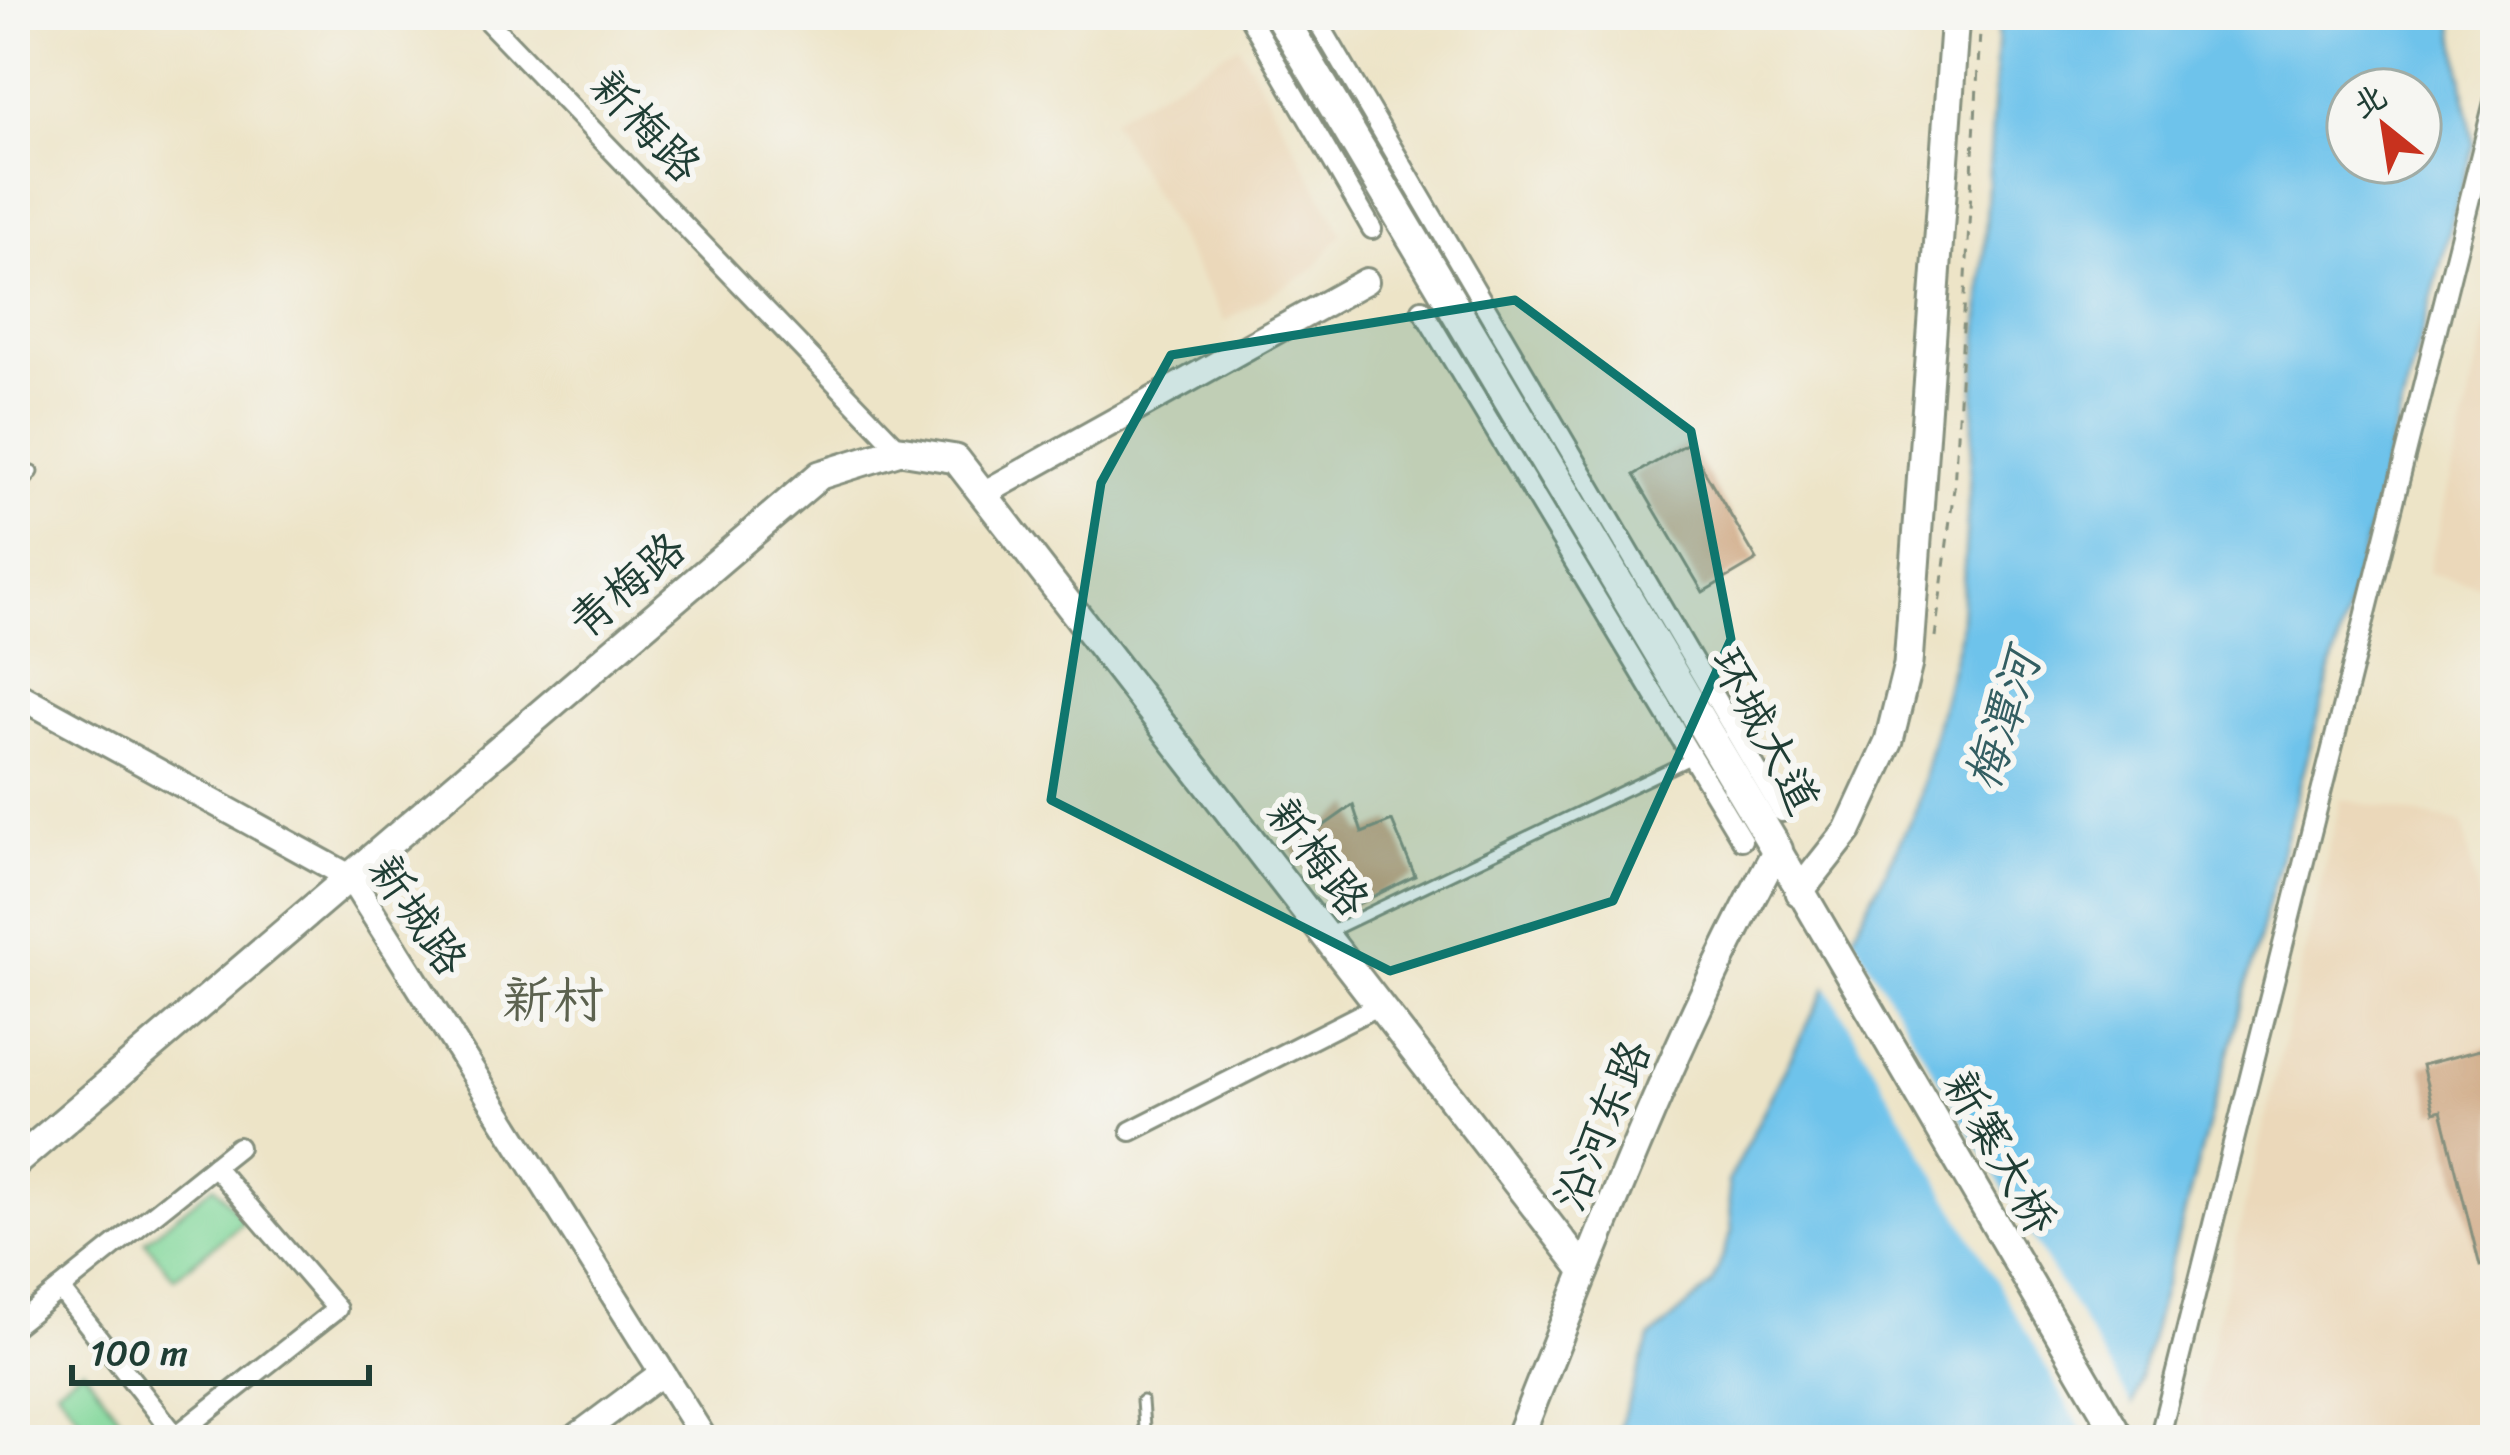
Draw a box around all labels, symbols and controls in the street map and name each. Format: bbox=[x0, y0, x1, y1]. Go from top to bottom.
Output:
street label: 新梅路 bbox=[570, 50, 722, 202]
north arrow bbox=[2324, 66, 2444, 186]
text: 北 bbox=[2341, 68, 2398, 134]
street label: 青梅路 bbox=[550, 511, 704, 659]
water label: 梅潭河 bbox=[1939, 632, 2067, 802]
street label: 环城大道 bbox=[1687, 633, 1843, 829]
street label: 新梅路 bbox=[1245, 779, 1391, 935]
street label: 新城路 bbox=[347, 837, 489, 993]
district label: 新村 bbox=[502, 955, 604, 1045]
street label: 沿河东路 bbox=[1530, 1027, 1674, 1223]
street label: 新寨大桥 bbox=[1920, 1054, 2080, 1250]
scale bar bbox=[72, 1311, 369, 1385]
text: 100 m bbox=[90, 1321, 188, 1385]

